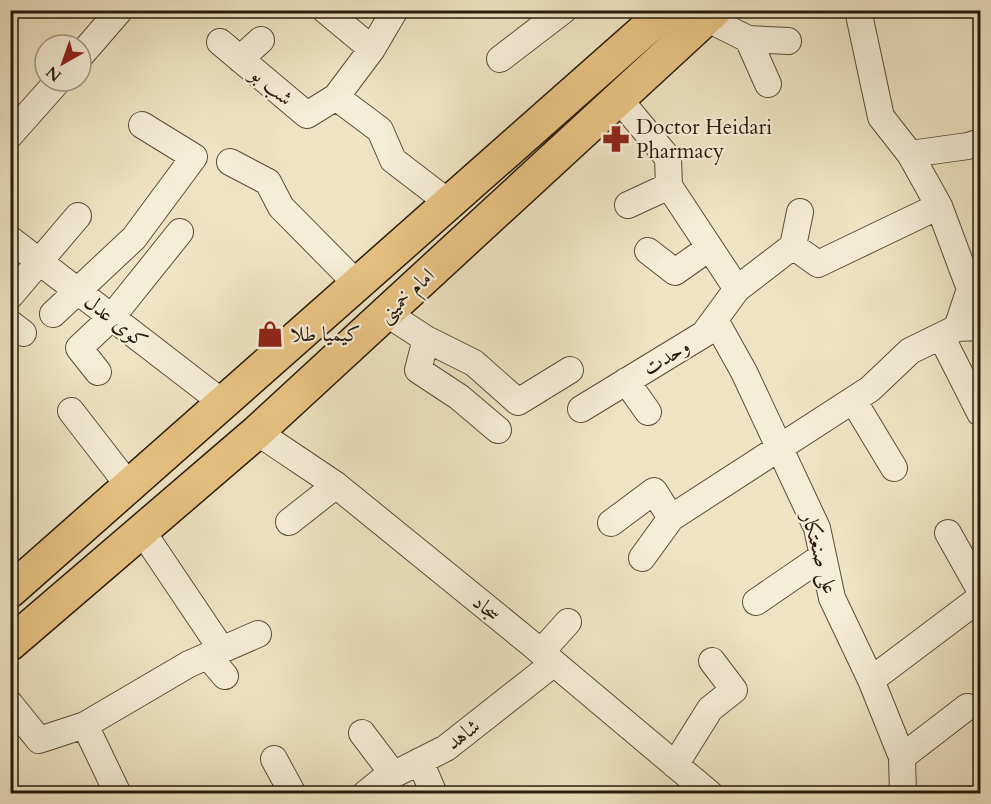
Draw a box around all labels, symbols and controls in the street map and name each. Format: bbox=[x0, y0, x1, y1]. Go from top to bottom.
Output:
north arrow bbox=[33, 33, 93, 93]
street label: شب بو bbox=[243, 59, 299, 113]
text: N bbox=[42, 61, 66, 87]
place label: Doctor Heidari Pharmacy bbox=[636, 113, 772, 166]
pharmacy icon: Doctor Heidari Pharmacy bbox=[601, 124, 631, 154]
street label: امام خمینی bbox=[371, 261, 443, 331]
street label: کوی عدل bbox=[78, 287, 154, 355]
shop icon: کیمیا طلا bbox=[255, 319, 285, 349]
place label: کیمیا طلا bbox=[290, 320, 361, 349]
street label: وحدت bbox=[637, 332, 695, 383]
street label: علی صنعتکار bbox=[793, 507, 845, 598]
street label: سجاد bbox=[466, 588, 507, 629]
street label: شاهد bbox=[440, 712, 486, 757]

